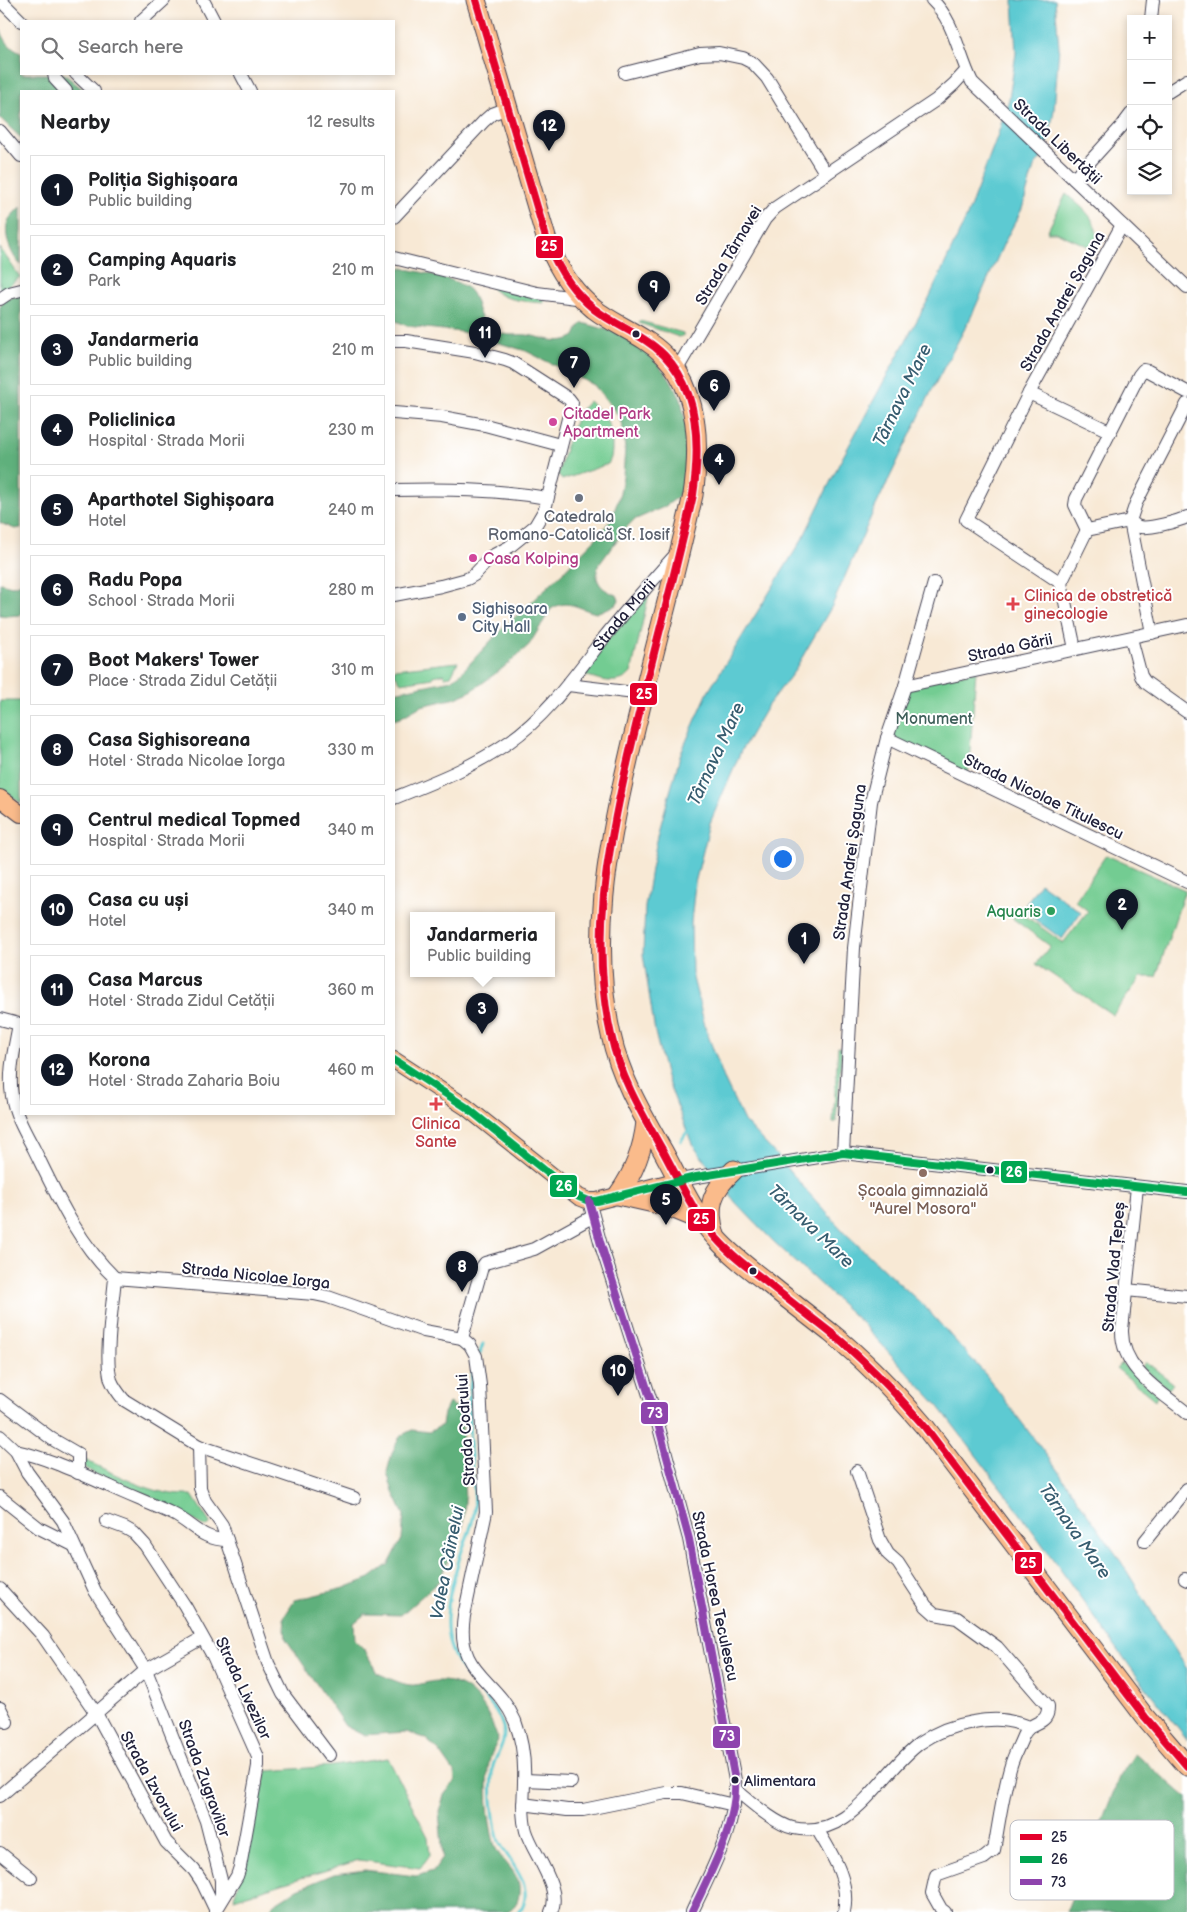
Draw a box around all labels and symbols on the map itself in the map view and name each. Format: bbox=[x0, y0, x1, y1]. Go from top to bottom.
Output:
street label: Strada Libertății bbox=[1009, 95, 1105, 189]
pin: 12 bbox=[533, 110, 565, 151]
street label: Strada Târnavei bbox=[692, 203, 766, 309]
street label: Strada Andrei Șaguna bbox=[1017, 228, 1110, 375]
line badge: 25 bbox=[535, 235, 564, 259]
text: 25 bbox=[541, 238, 557, 255]
pin: 9 bbox=[638, 271, 670, 312]
pin: 11 bbox=[469, 317, 501, 358]
unlabelled marker bbox=[631, 329, 641, 339]
water label: Târnava Mare bbox=[869, 341, 936, 450]
pin: 7 bbox=[558, 347, 590, 388]
pin: 6 bbox=[698, 370, 730, 411]
place label: Citadel Park Apartment bbox=[563, 405, 650, 442]
marker: Citadel Park Apartment bbox=[547, 416, 559, 428]
pin: 4 bbox=[703, 444, 735, 485]
marker: Catedrala Romano-Catolică Sf. Iosif bbox=[573, 492, 585, 504]
place label: Catedrala Romano-Catolică Sf. Iosif bbox=[488, 508, 670, 545]
place label: Casa Kolping bbox=[483, 550, 579, 569]
marker: Casa Kolping bbox=[467, 552, 479, 564]
street label: Strada Morii bbox=[589, 576, 660, 655]
place label: Clinica de obstretică ginecologie bbox=[1024, 587, 1172, 624]
marker: Clinica de obstretică ginecologie bbox=[1006, 597, 1020, 611]
place label: Sighișoara City Hall bbox=[472, 600, 548, 637]
marker: Sighișoara City Hall bbox=[456, 611, 468, 623]
street label: Strada Gării bbox=[966, 630, 1054, 667]
line badge: 25 bbox=[629, 682, 658, 706]
text: 25 bbox=[636, 686, 652, 703]
water label: Târnava Mare bbox=[683, 699, 750, 809]
park label: Monument bbox=[895, 710, 973, 729]
street label: Strada Nicolae Titulescu bbox=[960, 750, 1126, 844]
street label: Strada Andrei Șaguna bbox=[830, 783, 871, 942]
your location bbox=[770, 846, 796, 872]
pin: 2 bbox=[1106, 889, 1138, 930]
place label: Aquaris bbox=[987, 903, 1041, 922]
marker: Aquaris bbox=[1045, 905, 1057, 917]
pin: 1 bbox=[788, 923, 820, 964]
pin: 3 bbox=[466, 993, 498, 1034]
marker: Clinica Sante bbox=[429, 1097, 443, 1111]
place label: Clinica Sante bbox=[411, 1115, 461, 1152]
line badge: 26 bbox=[1000, 1160, 1028, 1184]
text: 26 bbox=[1006, 1164, 1022, 1181]
unlabelled marker bbox=[985, 1165, 995, 1175]
marker: Școala gimnazială "Aurel Mosora" bbox=[917, 1167, 929, 1179]
line badge: 26 bbox=[549, 1174, 578, 1198]
text: 26 bbox=[556, 1178, 572, 1195]
water label: Târnava Mare bbox=[763, 1180, 858, 1273]
place label: Școala gimnazială "Aurel Mosora" bbox=[858, 1182, 988, 1219]
pin: 5 bbox=[650, 1184, 682, 1225]
street label: Strada Vlad Țepeș bbox=[1099, 1201, 1130, 1333]
line badge: 25 bbox=[687, 1208, 716, 1232]
text: 25 bbox=[693, 1211, 709, 1228]
pin: 8 bbox=[446, 1251, 478, 1292]
street label: Strada Nicolae Iorga bbox=[181, 1259, 331, 1294]
unlabelled marker bbox=[748, 1266, 758, 1276]
pin: 10 bbox=[602, 1355, 634, 1396]
street label: Strada Codrului bbox=[453, 1373, 480, 1487]
line badge: 73 bbox=[640, 1401, 669, 1425]
text: 73 bbox=[647, 1405, 663, 1422]
water label: Târnava Mare bbox=[1034, 1480, 1115, 1583]
water label: Valea Câinelui bbox=[426, 1503, 469, 1622]
street label: Strada Horea Teculescu bbox=[687, 1510, 742, 1683]
line badge: 25 bbox=[1014, 1551, 1043, 1575]
text: 25 bbox=[1020, 1555, 1036, 1572]
street label: Strada Livezilor bbox=[211, 1634, 275, 1743]
street label: Strada Zugravilor bbox=[174, 1717, 234, 1840]
line badge: 73 bbox=[712, 1725, 741, 1749]
street label: Strada Izvorului bbox=[115, 1728, 186, 1835]
text: 73 bbox=[719, 1728, 735, 1745]
place label: Alimentara bbox=[744, 1772, 816, 1791]
marker: Alimentara bbox=[730, 1775, 740, 1785]
legend bbox=[1010, 1820, 1174, 1900]
text: 25 bbox=[1051, 1829, 1067, 1846]
text: 26 bbox=[1051, 1851, 1068, 1868]
text: 73 bbox=[1051, 1874, 1066, 1891]

